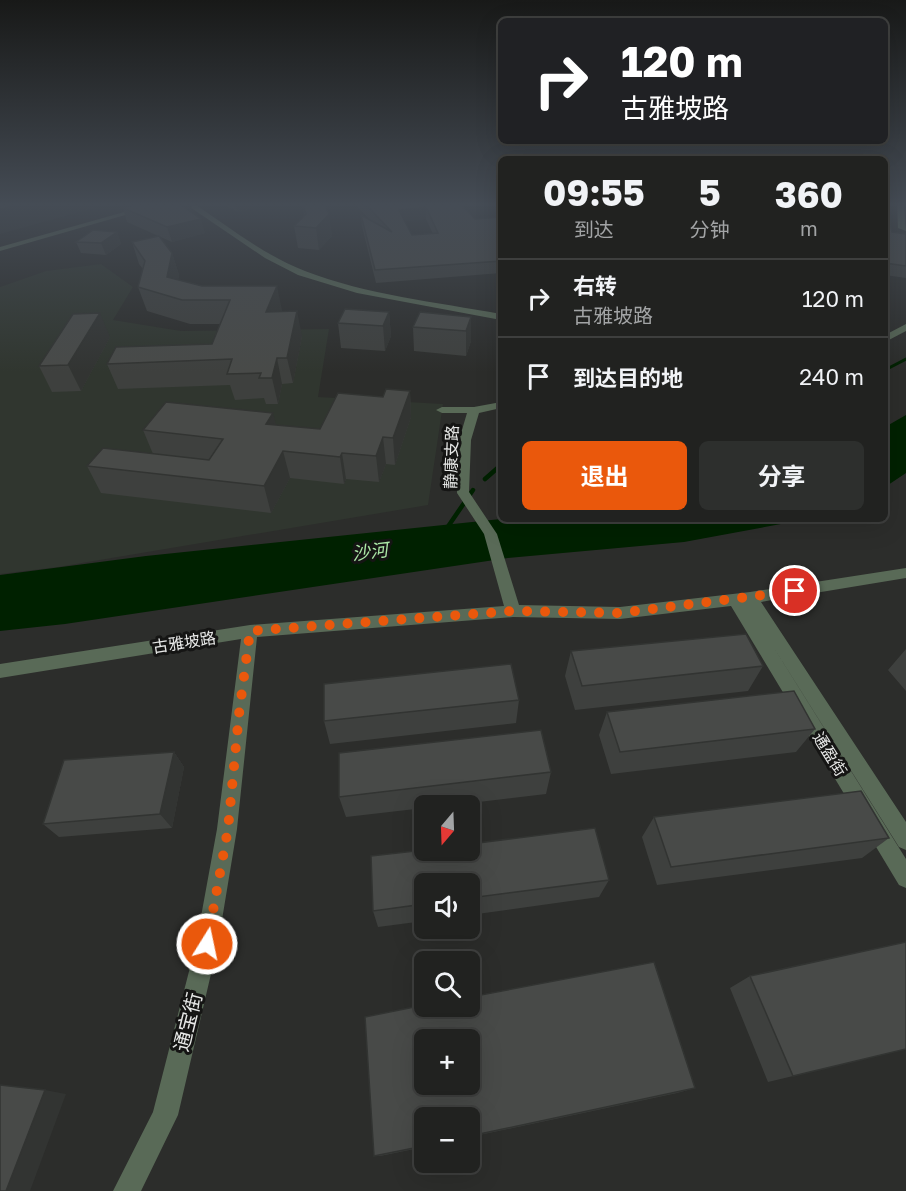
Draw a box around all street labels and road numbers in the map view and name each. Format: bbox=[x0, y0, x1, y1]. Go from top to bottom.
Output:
street label: 静康支路 bbox=[440, 425, 462, 489]
street label: 古雅坡路 bbox=[151, 627, 217, 657]
street label: 通盈街 bbox=[809, 728, 851, 780]
street label: 通宝街 bbox=[168, 990, 206, 1054]

